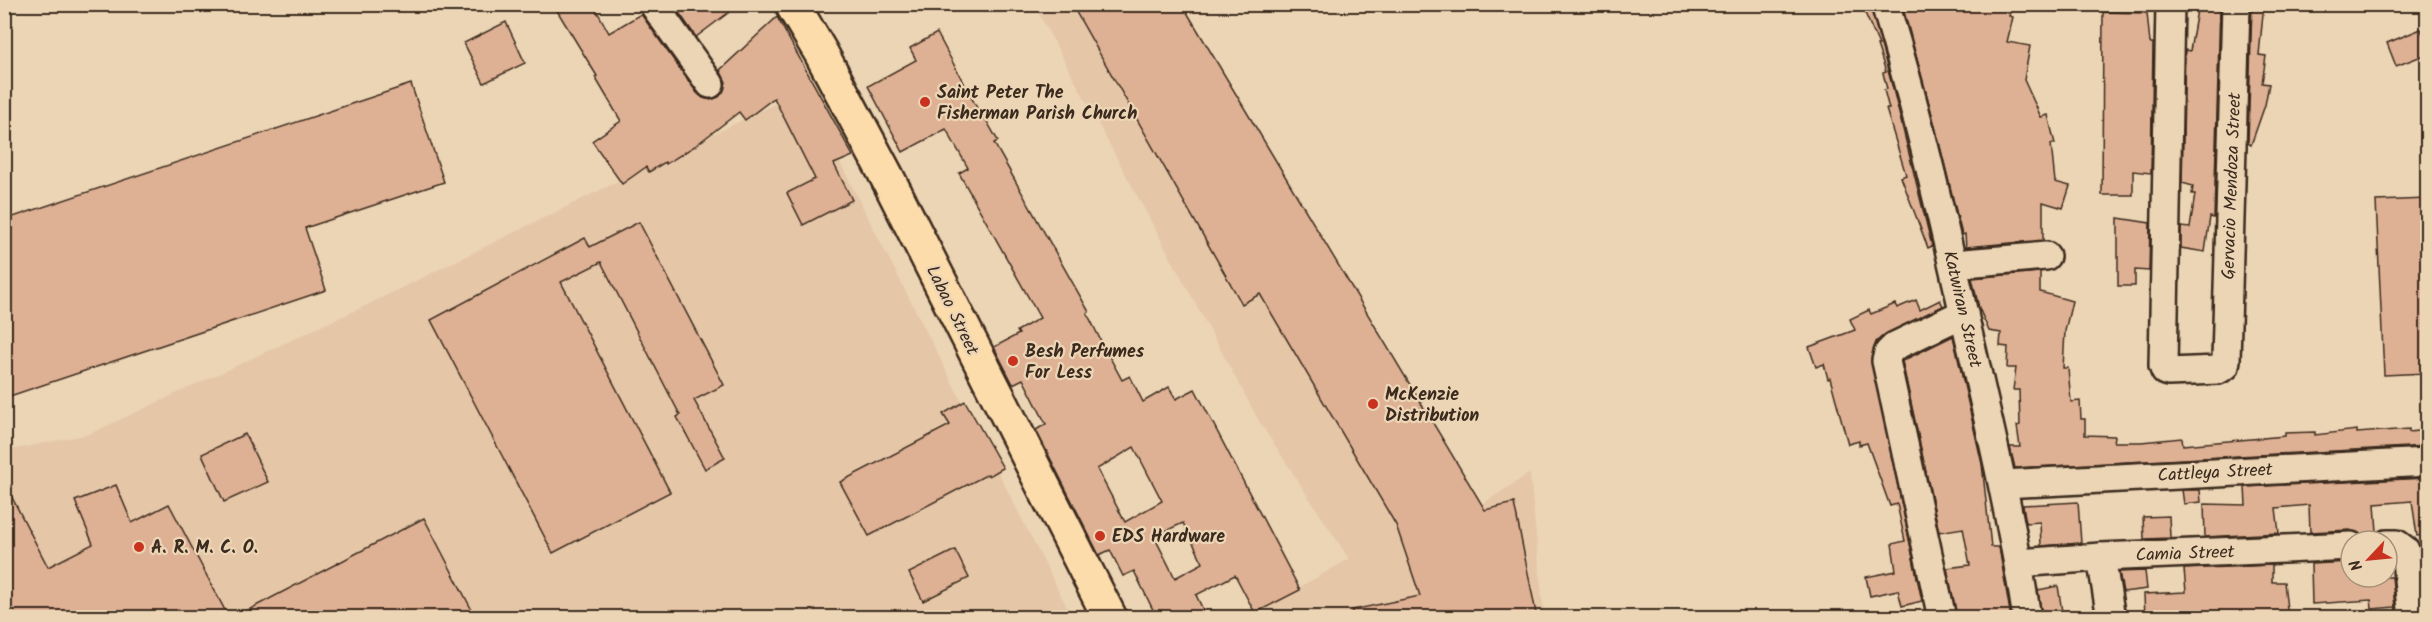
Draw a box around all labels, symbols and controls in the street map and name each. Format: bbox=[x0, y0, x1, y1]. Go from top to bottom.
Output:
place label: Saint Peter The Fisherman Parish Church bbox=[937, 79, 1137, 129]
street label: Gervacio Mendoza Street bbox=[2215, 91, 2250, 280]
marker: Saint Peter The Fisherman Parish Church bbox=[918, 95, 932, 109]
street label: Katwiran Street bbox=[1934, 248, 1989, 372]
street label: Labao Street bbox=[917, 261, 986, 362]
place label: Besh Perfumes For Less bbox=[1025, 338, 1145, 388]
marker: Besh Perfumes For Less bbox=[1006, 354, 1020, 368]
place label: McKenzie Distribution bbox=[1385, 381, 1479, 431]
marker: McKenzie Distribution bbox=[1366, 397, 1380, 411]
street label: Cattleya Street bbox=[2157, 456, 2274, 491]
place label: EDS Hardware bbox=[1112, 523, 1225, 552]
marker: EDS Hardware bbox=[1093, 529, 1107, 543]
north arrow bbox=[2339, 529, 2399, 589]
place label: A. R. M. C. O. bbox=[151, 534, 258, 563]
street label: Camia Street bbox=[2135, 538, 2236, 571]
marker: A. R. M. C. O. bbox=[132, 540, 146, 554]
text: N bbox=[2343, 555, 2370, 575]

